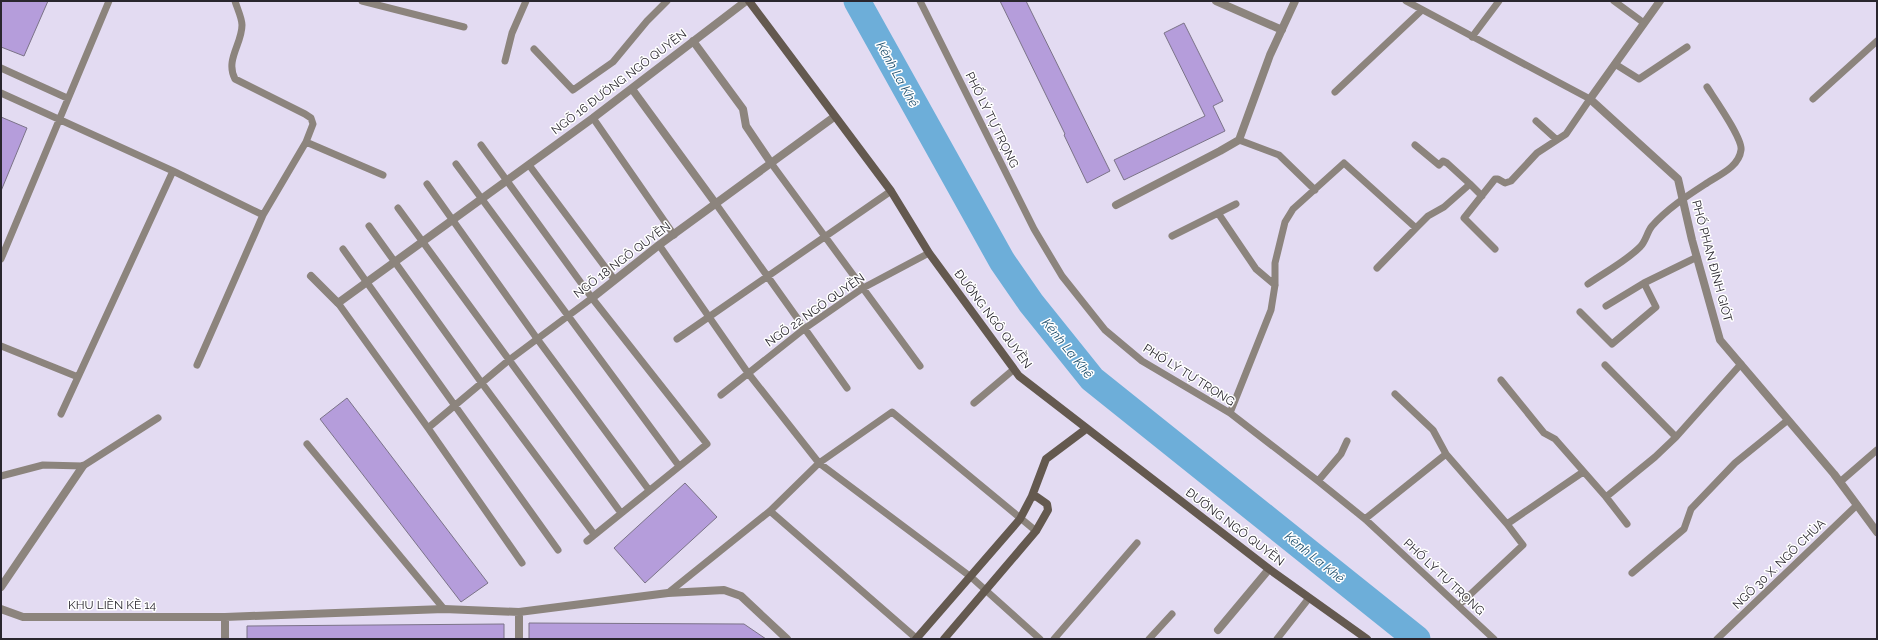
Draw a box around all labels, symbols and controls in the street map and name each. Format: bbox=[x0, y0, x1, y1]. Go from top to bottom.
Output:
street label: NGÕ 16 ĐƯỜNG NGÔ QUYỀN bbox=[549, 27, 689, 137]
water label: Kênh La Khê bbox=[873, 39, 922, 110]
street label: PHỐ LÝ TỰ TRỌNG bbox=[963, 70, 1021, 170]
street label: PHỐ PHAN ĐÌNH GIÓT bbox=[1689, 199, 1735, 324]
street label: NGÕ 18 NGÔ QUYỀN bbox=[571, 219, 673, 301]
street label: ĐƯỜNG NGÔ QUYỀN bbox=[951, 267, 1035, 371]
street label: NGÕ 22 NGÔ QUYỀN bbox=[763, 270, 867, 350]
water label: Kênh La Khê bbox=[1039, 315, 1096, 381]
street label: PHỐ LÝ TỰ TRỌNG bbox=[1141, 341, 1237, 409]
street label: ĐƯỜNG NGÔ QUYỀN bbox=[1183, 485, 1287, 569]
street label: NGÕ 30 X. NGÕ CHÙA bbox=[1730, 516, 1828, 612]
water label: Kênh La Khê bbox=[1282, 529, 1348, 586]
street label: PHỐ LÝ TỰ TRỌNG bbox=[1401, 536, 1487, 618]
street label: KHU LIỀN KỀ 14 bbox=[68, 598, 156, 612]

